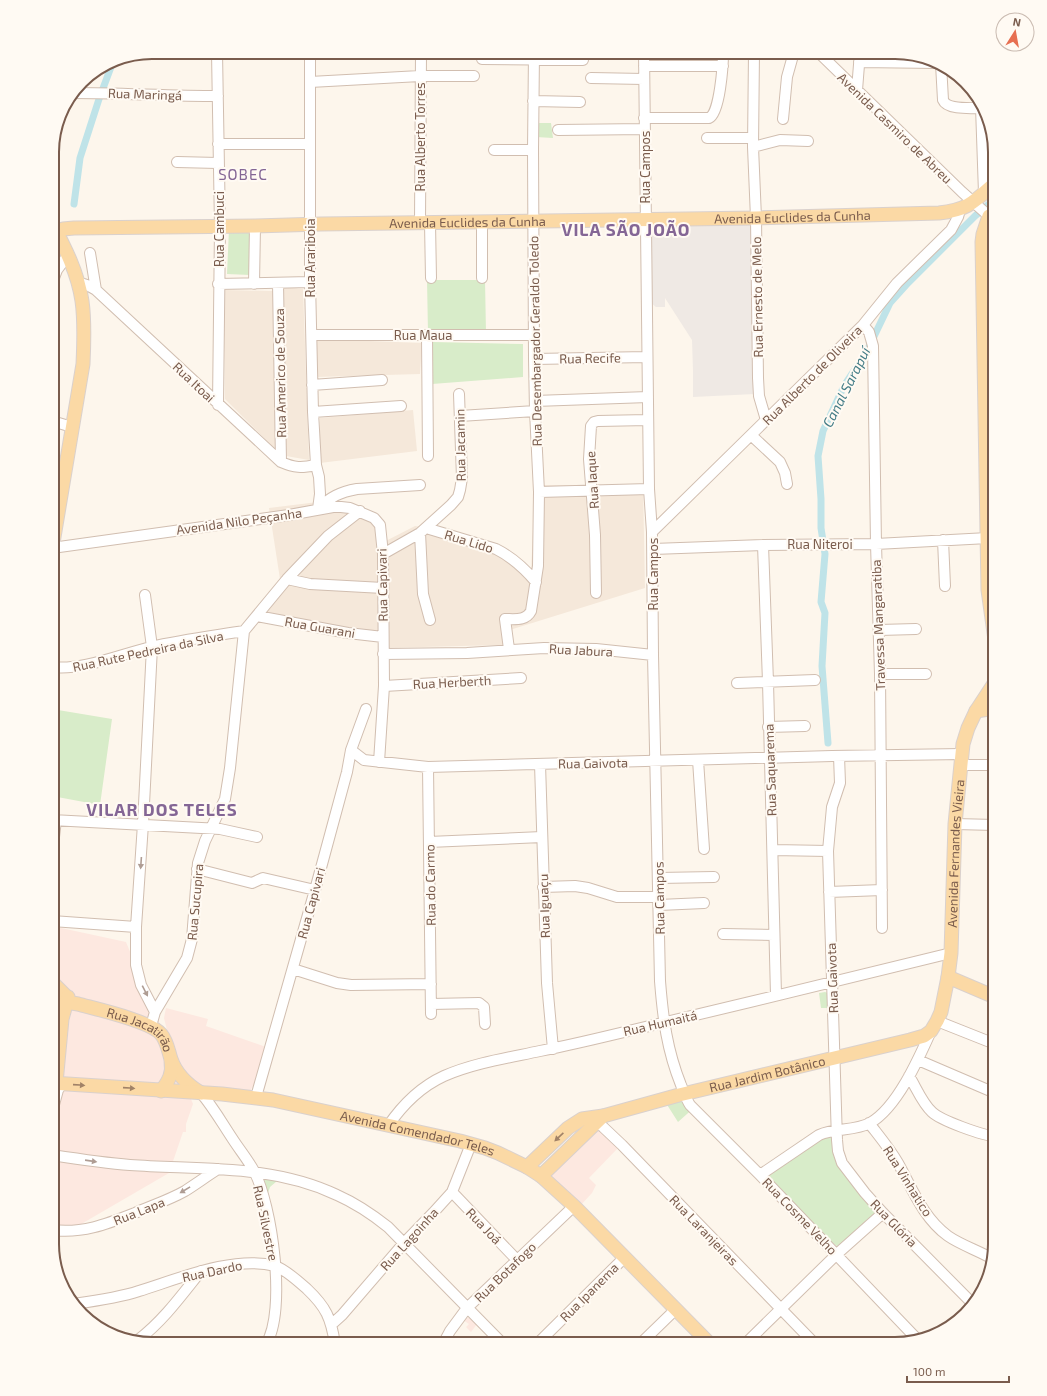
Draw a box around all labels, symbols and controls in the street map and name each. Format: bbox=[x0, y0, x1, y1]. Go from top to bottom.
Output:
north arrow bbox=[995, 12, 1035, 52]
text: N bbox=[1012, 15, 1022, 29]
street label: Avenida Casmiro de Abreu bbox=[834, 69, 956, 187]
street label: Rua Alberto Torres bbox=[412, 83, 428, 191]
street label: Rua Maringá bbox=[108, 85, 182, 103]
street label: Rua Campos bbox=[637, 131, 653, 203]
district label: SOBEC bbox=[218, 165, 268, 183]
street label: Rua Cambuci bbox=[211, 191, 227, 267]
street label: Avenida Euclides da Cunha bbox=[714, 207, 871, 227]
street label: Avenida Euclides da Cunha bbox=[389, 213, 546, 231]
street label: Rua Arariboia bbox=[302, 218, 318, 298]
district label: VILA SÃO JOÃO bbox=[562, 219, 690, 239]
street label: Rua Desembargador Geraldo Toledo bbox=[525, 236, 545, 446]
street label: Rua Ernesto de Melo bbox=[748, 236, 766, 358]
street label: Rua Americo de Souza bbox=[271, 308, 289, 438]
street label: Rua Alberto de Oliveira bbox=[759, 322, 865, 428]
street label: Rua Maua bbox=[394, 327, 452, 343]
water label: Canal Sarapuí bbox=[819, 343, 874, 430]
street label: Rua Recife bbox=[559, 349, 621, 367]
street label: Rua Itoai bbox=[170, 359, 218, 405]
street label: Rua Jacamin bbox=[451, 409, 469, 481]
street label: Rua Iaque bbox=[582, 451, 602, 509]
street label: Avenida Nilo Peçanha bbox=[175, 504, 303, 539]
street label: Rua Lido bbox=[443, 526, 495, 556]
street label: Rua Niteroi bbox=[787, 536, 853, 552]
street label: Rua Campos bbox=[645, 538, 661, 610]
street label: Rua Capivari bbox=[373, 548, 391, 622]
street label: Travessa Mangaratiba bbox=[868, 559, 888, 691]
street label: Rua Guarani bbox=[283, 613, 357, 641]
street label: Rua Rute Pedreira da Silva bbox=[71, 627, 225, 675]
street label: Rua Jabura bbox=[549, 640, 613, 660]
street label: Rua Herberth bbox=[412, 672, 492, 692]
street label: Rua Saquarema bbox=[760, 724, 780, 816]
street label: Rua Gaivota bbox=[558, 754, 628, 772]
street label: Avenida Fernandes Vieira bbox=[944, 779, 967, 928]
district label: VILAR DOS TELES bbox=[86, 799, 238, 819]
street label: Rua do Carmo bbox=[421, 844, 439, 926]
one-way arrow bbox=[137, 857, 144, 869]
street label: Rua Campos bbox=[650, 861, 668, 935]
street label: Rua Sucupira bbox=[184, 863, 206, 941]
street label: Rua Capivari bbox=[294, 866, 328, 940]
street label: Rua Iguaçu bbox=[535, 873, 554, 938]
street label: Rua Gaivota bbox=[823, 943, 841, 1013]
one-way arrow bbox=[141, 986, 148, 997]
street label: Rua Jacatirão bbox=[105, 1004, 177, 1054]
street label: Rua Humaitá bbox=[621, 1007, 699, 1039]
street label: Rua Jardim Botânico bbox=[708, 1052, 827, 1096]
one-way arrow bbox=[73, 1082, 85, 1089]
one-way arrow bbox=[123, 1085, 135, 1092]
street label: Avenida Comendador Teles bbox=[339, 1107, 497, 1159]
one-way arrow bbox=[554, 1132, 564, 1142]
street label: Rua Vinhatico bbox=[880, 1143, 936, 1219]
one-way arrow bbox=[84, 1158, 97, 1164]
street label: Rua Cosme Velho bbox=[759, 1174, 841, 1258]
street label: Rua Silvestre bbox=[250, 1184, 282, 1262]
one-way arrow bbox=[179, 1187, 191, 1194]
street label: Rua Laranjeiras bbox=[666, 1191, 742, 1269]
street label: Rua Lapa bbox=[111, 1193, 167, 1229]
street label: Rua Glória bbox=[867, 1196, 921, 1250]
street label: Rua Lagoinha bbox=[377, 1204, 441, 1274]
street label: Rua Joá bbox=[463, 1205, 505, 1247]
street label: Rua Botafogo bbox=[471, 1239, 539, 1305]
street label: Rua Dardo bbox=[180, 1257, 244, 1285]
street label: Rua Ipanema bbox=[556, 1259, 622, 1325]
scale bar bbox=[907, 1358, 1009, 1384]
text: 100 m bbox=[913, 1364, 945, 1378]

